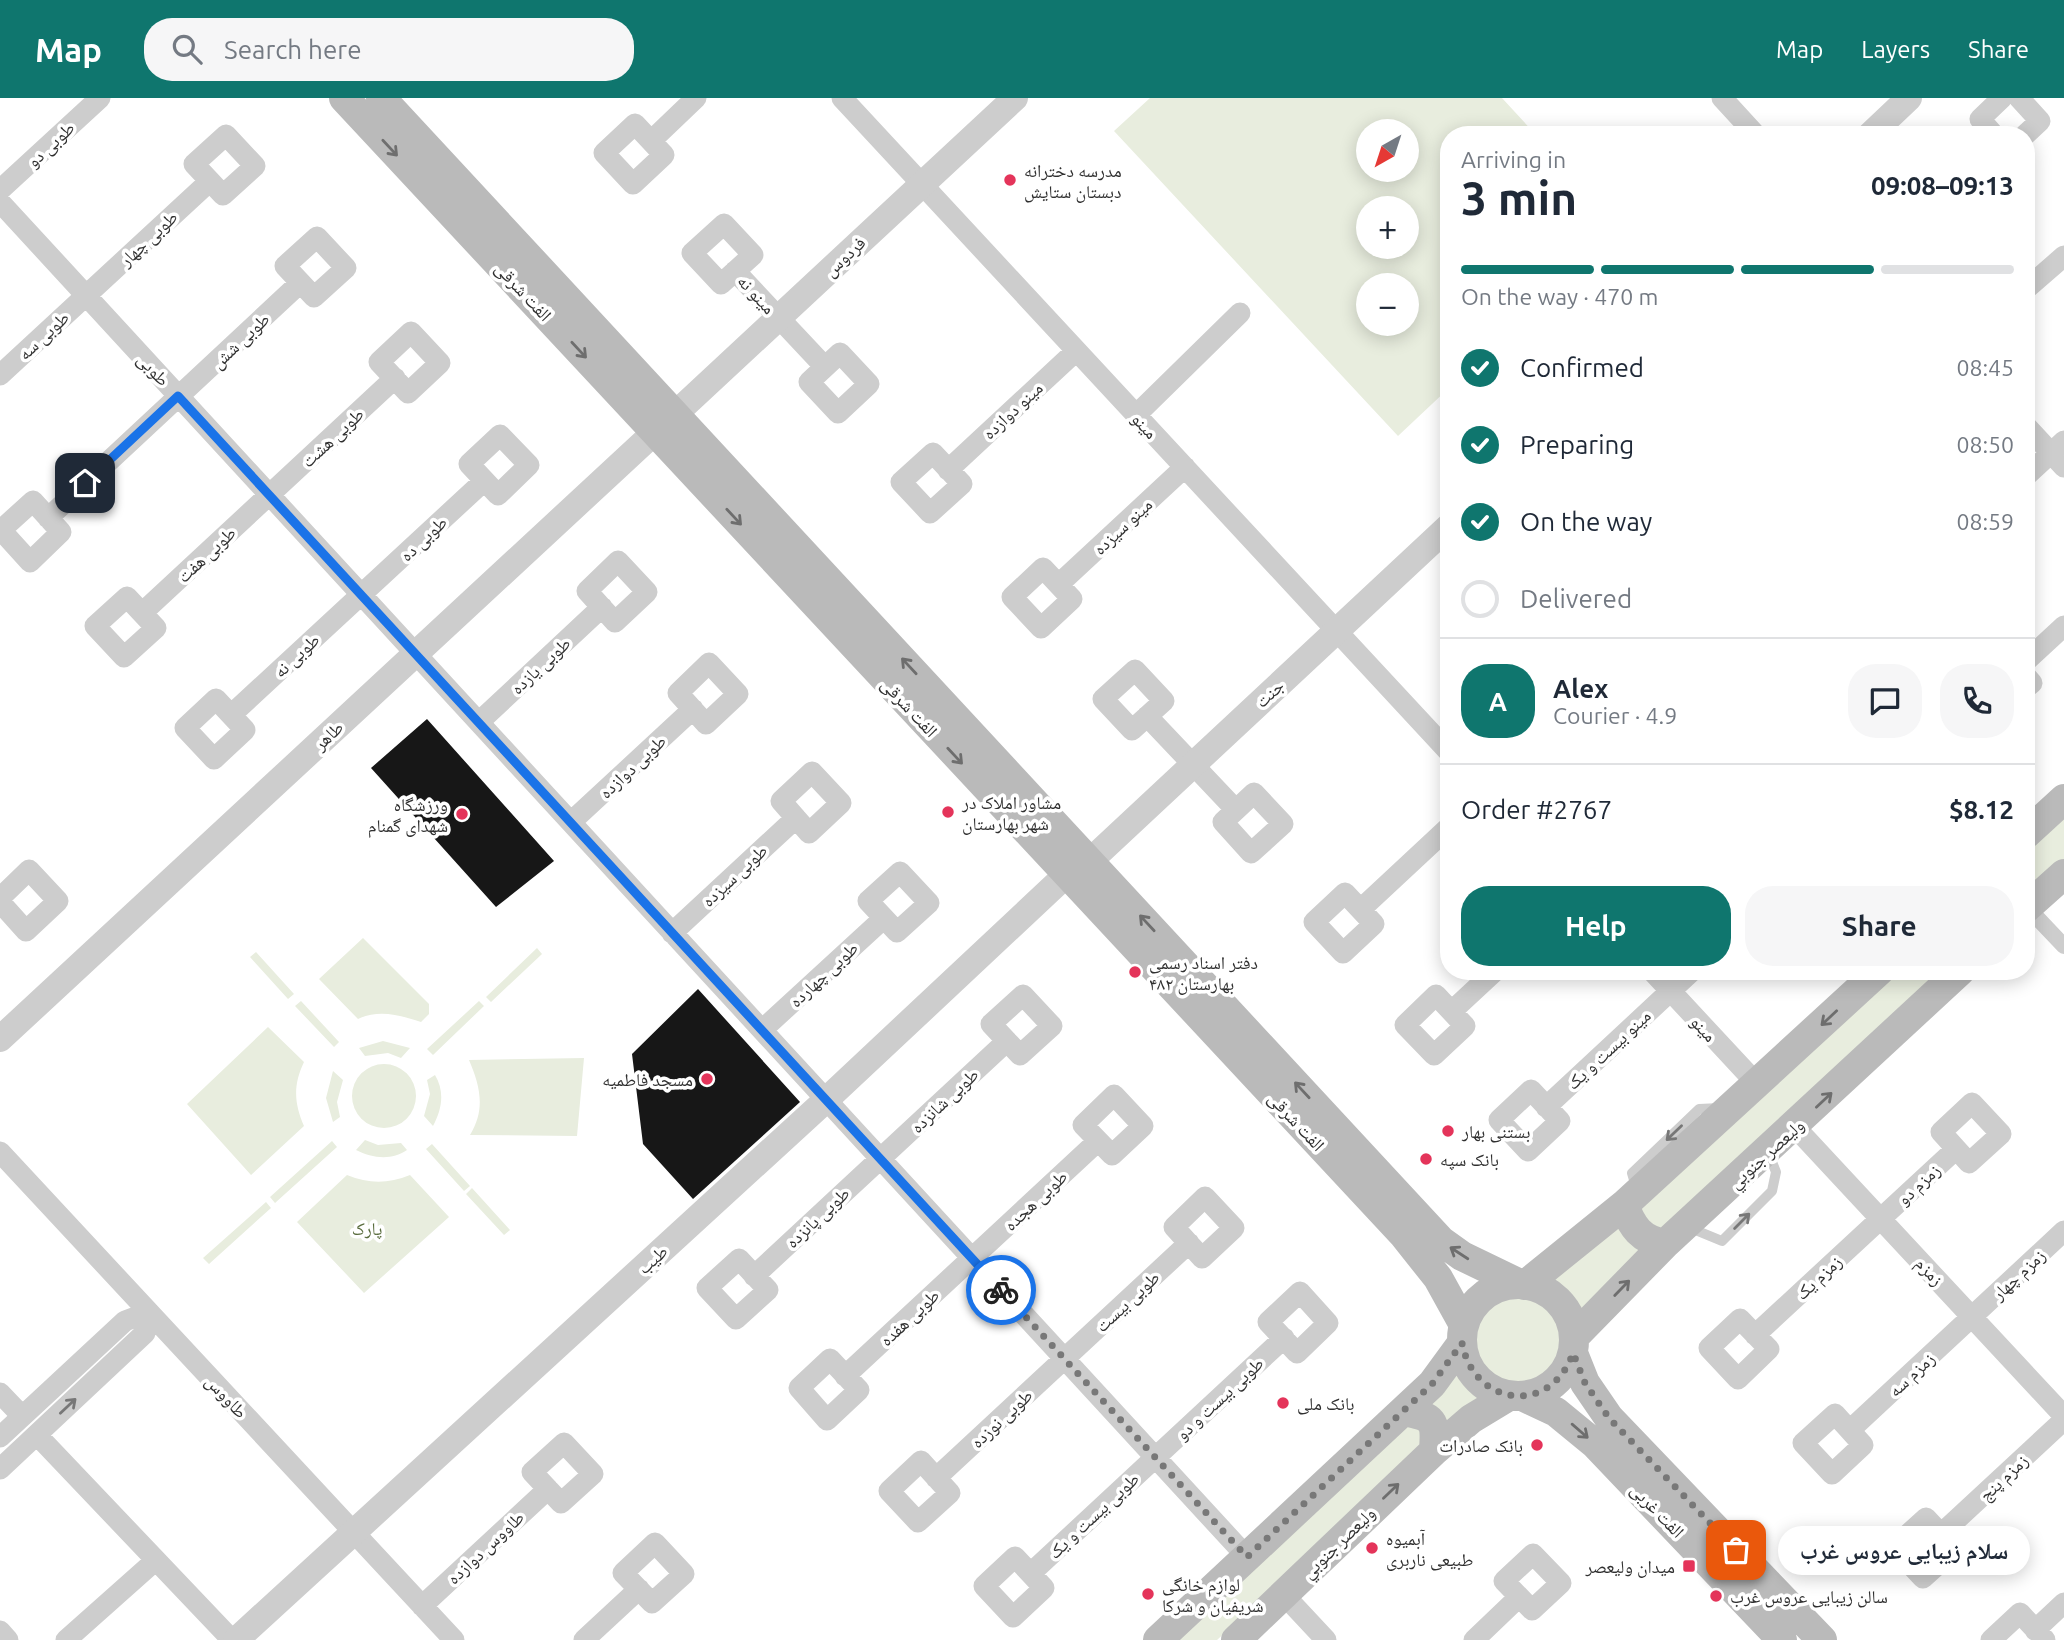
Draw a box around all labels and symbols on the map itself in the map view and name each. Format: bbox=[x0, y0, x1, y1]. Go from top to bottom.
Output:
street label: طوبی دو bbox=[22, 117, 79, 172]
north arrow bbox=[1356, 119, 1419, 182]
one-way arrow bbox=[382, 139, 399, 156]
place label: مدرسه دخترانه دبستان ستایش bbox=[1024, 160, 1122, 203]
marker: مدرسه دخترانه دبستان ستایش bbox=[1002, 172, 1018, 188]
street label: طوبی چهار bbox=[114, 206, 182, 272]
street label: فردوس bbox=[819, 232, 870, 281]
street label: الفت شرقی bbox=[490, 258, 556, 326]
street label: مینو نه bbox=[733, 271, 780, 318]
street label: طوبی سه bbox=[14, 307, 74, 365]
street label: طوبی شش bbox=[207, 308, 274, 373]
one-way arrow bbox=[571, 341, 588, 358]
street label: طوبی bbox=[132, 348, 174, 391]
street label: مینو دوازده bbox=[978, 377, 1047, 444]
street label: طوبی هشت bbox=[297, 403, 369, 472]
street label: مینو bbox=[1127, 408, 1162, 443]
pin bbox=[55, 453, 115, 513]
street label: مینو سیزده bbox=[1089, 494, 1156, 559]
one-way arrow bbox=[726, 508, 743, 525]
street label: طوبی ده bbox=[396, 511, 452, 566]
street label: طوبی هفت bbox=[173, 522, 241, 588]
street label: طوبی نه bbox=[269, 629, 324, 682]
street label: طوبی یازده bbox=[506, 632, 575, 699]
one-way arrow bbox=[900, 658, 917, 675]
street label: الفت شرقی bbox=[876, 674, 942, 742]
street label: جنت bbox=[1251, 675, 1288, 712]
street label: طاهر bbox=[308, 716, 348, 755]
street label: طوبی دوازده bbox=[595, 730, 671, 803]
one-way arrow bbox=[947, 747, 964, 764]
place label: مشاور املاک در شهر بهارستان bbox=[961, 792, 1061, 835]
place label: ورزشگاه شهدای گمنام bbox=[368, 794, 448, 838]
marker: مشاور املاک در شهر بهارستان bbox=[940, 804, 956, 820]
marker: ورزشگاه شهدای گمنام bbox=[454, 806, 470, 822]
street label: طوبی سیزده bbox=[697, 840, 772, 912]
one-way arrow bbox=[1139, 914, 1155, 932]
street label: طوبی چهارده bbox=[785, 937, 863, 1012]
place label: دفتر اسناد رسمی ۴۸۲ بهارستان bbox=[1149, 952, 1258, 995]
marker: دفتر اسناد رسمی ۴۸۲ بهارستان bbox=[1127, 964, 1143, 980]
street label: مینو بیست و یک bbox=[1562, 1005, 1655, 1094]
one-way arrow bbox=[1821, 1009, 1838, 1026]
street label: مینو bbox=[1686, 1011, 1721, 1046]
street label: طوبی شانزده bbox=[906, 1064, 983, 1138]
place label: مسجد فاطمیه bbox=[602, 1069, 693, 1090]
marker: مسجد فاطمیه bbox=[699, 1071, 715, 1087]
one-way arrow bbox=[1293, 1082, 1310, 1099]
street label: الفت شرقی bbox=[1263, 1088, 1329, 1156]
one-way arrow bbox=[1815, 1091, 1832, 1108]
street label: وليعصر جنوبي bbox=[1724, 1114, 1811, 1196]
place label: بستنی بهار bbox=[1461, 1121, 1530, 1143]
marker: بستنی بهار bbox=[1440, 1123, 1456, 1139]
one-way arrow bbox=[1666, 1124, 1683, 1141]
place label: بانک سپه bbox=[1440, 1149, 1499, 1171]
marker: بانک سپه bbox=[1418, 1151, 1434, 1167]
street label: زمزم دو bbox=[1892, 1159, 1946, 1211]
street label: طوبی هجده bbox=[999, 1166, 1072, 1236]
street label: طوبی پانزده bbox=[781, 1183, 854, 1253]
one-way arrow bbox=[1733, 1213, 1750, 1230]
park label: پارک bbox=[352, 1218, 382, 1240]
street label: طیب bbox=[633, 1241, 672, 1279]
street label: زمزم چهار bbox=[1987, 1244, 2051, 1306]
one-way arrow bbox=[1450, 1246, 1470, 1260]
street label: زمزم یک bbox=[1791, 1251, 1847, 1305]
street label: زمزم bbox=[1910, 1253, 1948, 1291]
courier bbox=[966, 1255, 1036, 1325]
street label: طوبی بیست bbox=[1091, 1266, 1164, 1337]
one-way arrow bbox=[1613, 1280, 1630, 1297]
street label: طوبی هفده bbox=[875, 1285, 944, 1351]
street label: زمزم سه bbox=[1884, 1348, 1940, 1402]
street label: طوبی بیست و دو bbox=[1171, 1352, 1268, 1445]
street label: طاووس bbox=[201, 1370, 252, 1423]
street label: طوبی نوزده bbox=[966, 1384, 1037, 1453]
place label: بانک ملی bbox=[1297, 1393, 1355, 1415]
marker: بانک ملی bbox=[1275, 1395, 1291, 1411]
one-way arrow bbox=[59, 1397, 76, 1414]
one-way arrow bbox=[1571, 1423, 1589, 1439]
place label: بانک صادرات bbox=[1439, 1435, 1523, 1457]
marker: بانک صادرات bbox=[1529, 1437, 1545, 1453]
street label: زمزم پنج bbox=[1975, 1450, 2033, 1507]
street label: طوبی بیست و یک bbox=[1044, 1468, 1144, 1564]
street label: الفت غربی bbox=[1626, 1479, 1689, 1543]
one-way arrow bbox=[1383, 1483, 1400, 1500]
street label: وليعصر جنوبي bbox=[1297, 1502, 1383, 1586]
street label: طاووس دوازده bbox=[443, 1506, 529, 1589]
pin bbox=[1706, 1520, 1766, 1580]
callout: سلام زیبایی عروس غرب bbox=[1778, 1526, 2030, 1574]
place label: آبمیوه طبیعی ناربری bbox=[1386, 1528, 1473, 1571]
marker: آبمیوه طبیعی ناربری bbox=[1364, 1540, 1380, 1556]
place label: میدان ولیعصر bbox=[1584, 1556, 1675, 1578]
marker: میدان ولیعصر bbox=[1681, 1558, 1697, 1574]
place label: لوازم خانگی شریفیان و شرکا bbox=[1162, 1574, 1264, 1617]
marker: لوازم خانگی شریفیان و شرکا bbox=[1140, 1586, 1156, 1602]
place label: سالن زیبایی عروس غرب bbox=[1730, 1586, 1888, 1608]
marker: سالن زیبایی عروس غرب bbox=[1708, 1588, 1724, 1604]

